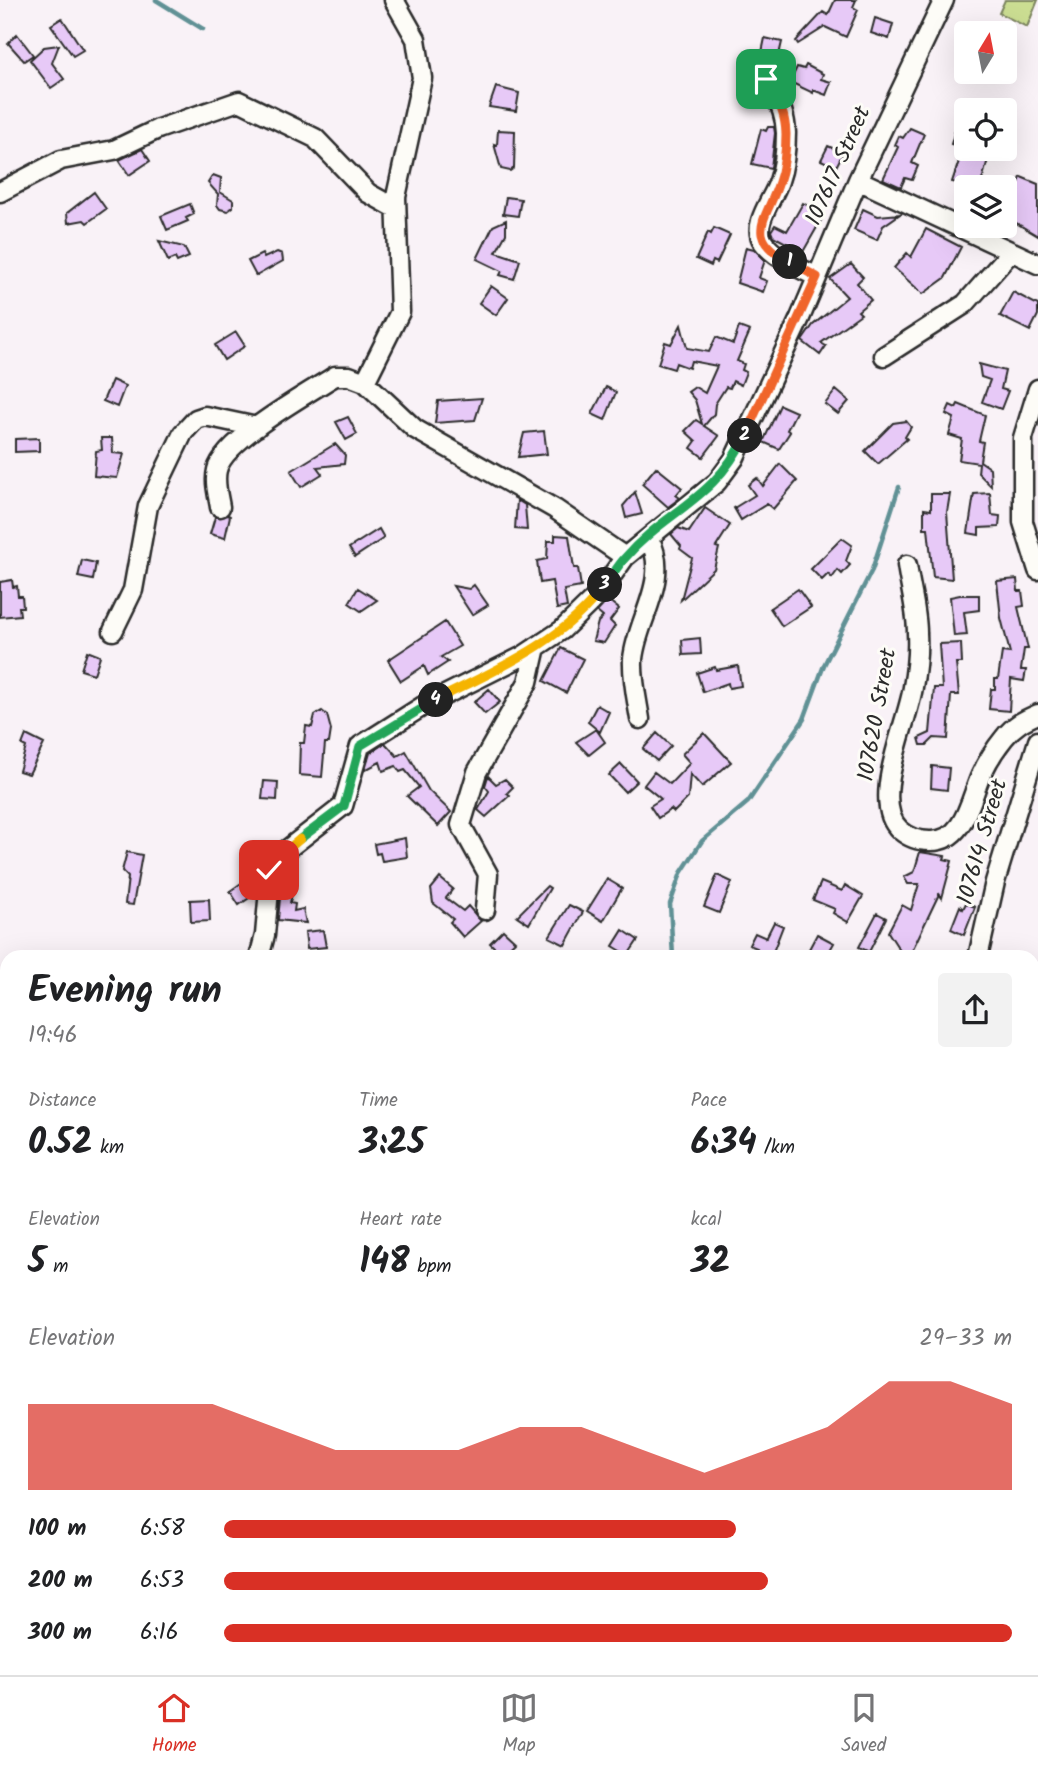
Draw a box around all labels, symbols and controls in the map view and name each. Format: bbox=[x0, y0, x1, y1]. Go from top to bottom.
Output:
north arrow bbox=[954, 21, 1017, 84]
map controls bbox=[954, 21, 1017, 238]
pin bbox=[736, 49, 796, 109]
icon: arrive bbox=[747, 60, 785, 98]
button: locate bbox=[954, 98, 1017, 161]
street label: 107617 Street bbox=[797, 99, 882, 232]
button: layers bbox=[954, 175, 1017, 238]
pin: 1 bbox=[772, 244, 808, 280]
text: 1 bbox=[787, 246, 792, 276]
pin: 2 bbox=[728, 418, 762, 453]
text: 2 bbox=[739, 420, 750, 450]
pin: 3 bbox=[588, 568, 622, 602]
text: 3 bbox=[599, 569, 610, 599]
street label: 107620 Street bbox=[849, 645, 908, 784]
pin: 4 bbox=[418, 682, 453, 718]
text: 4 bbox=[430, 684, 441, 714]
street label: 107614 Street bbox=[948, 774, 1018, 909]
pin bbox=[239, 840, 299, 900]
icon: check bbox=[250, 851, 288, 889]
text: Evening run bbox=[28, 962, 222, 1022]
button: share bbox=[938, 973, 1012, 1047]
text: 19:46 bbox=[28, 1018, 78, 1054]
text: Distance bbox=[28, 1086, 96, 1116]
text: Time bbox=[359, 1086, 398, 1116]
text: Pace bbox=[691, 1086, 727, 1116]
text: 0.52 bbox=[28, 1116, 92, 1172]
text: 3:25 bbox=[359, 1116, 425, 1172]
text: 6:34 bbox=[691, 1116, 756, 1172]
text: km bbox=[92, 1133, 124, 1163]
text: /km bbox=[756, 1133, 795, 1163]
text: Elevation bbox=[28, 1205, 100, 1235]
text: Heart rate bbox=[359, 1205, 442, 1235]
text: kcal bbox=[691, 1205, 722, 1235]
text: 5 bbox=[28, 1235, 46, 1291]
text: 148 bbox=[359, 1235, 410, 1291]
text: 32 bbox=[691, 1235, 730, 1291]
text: m bbox=[46, 1252, 68, 1282]
text: bpm bbox=[410, 1252, 451, 1282]
text: Elevation bbox=[28, 1321, 115, 1357]
text: 29–33 m bbox=[920, 1321, 1012, 1357]
text: 100 m bbox=[28, 1511, 86, 1547]
text: 6:58 bbox=[140, 1511, 185, 1547]
text: 200 m bbox=[28, 1563, 93, 1599]
text: 6:53 bbox=[140, 1563, 184, 1599]
text: 300 m bbox=[28, 1615, 92, 1651]
text: 6:16 bbox=[140, 1615, 178, 1651]
tab: Home bbox=[152, 1689, 197, 1761]
tab: Map bbox=[500, 1689, 538, 1761]
tab: Saved bbox=[841, 1689, 886, 1761]

